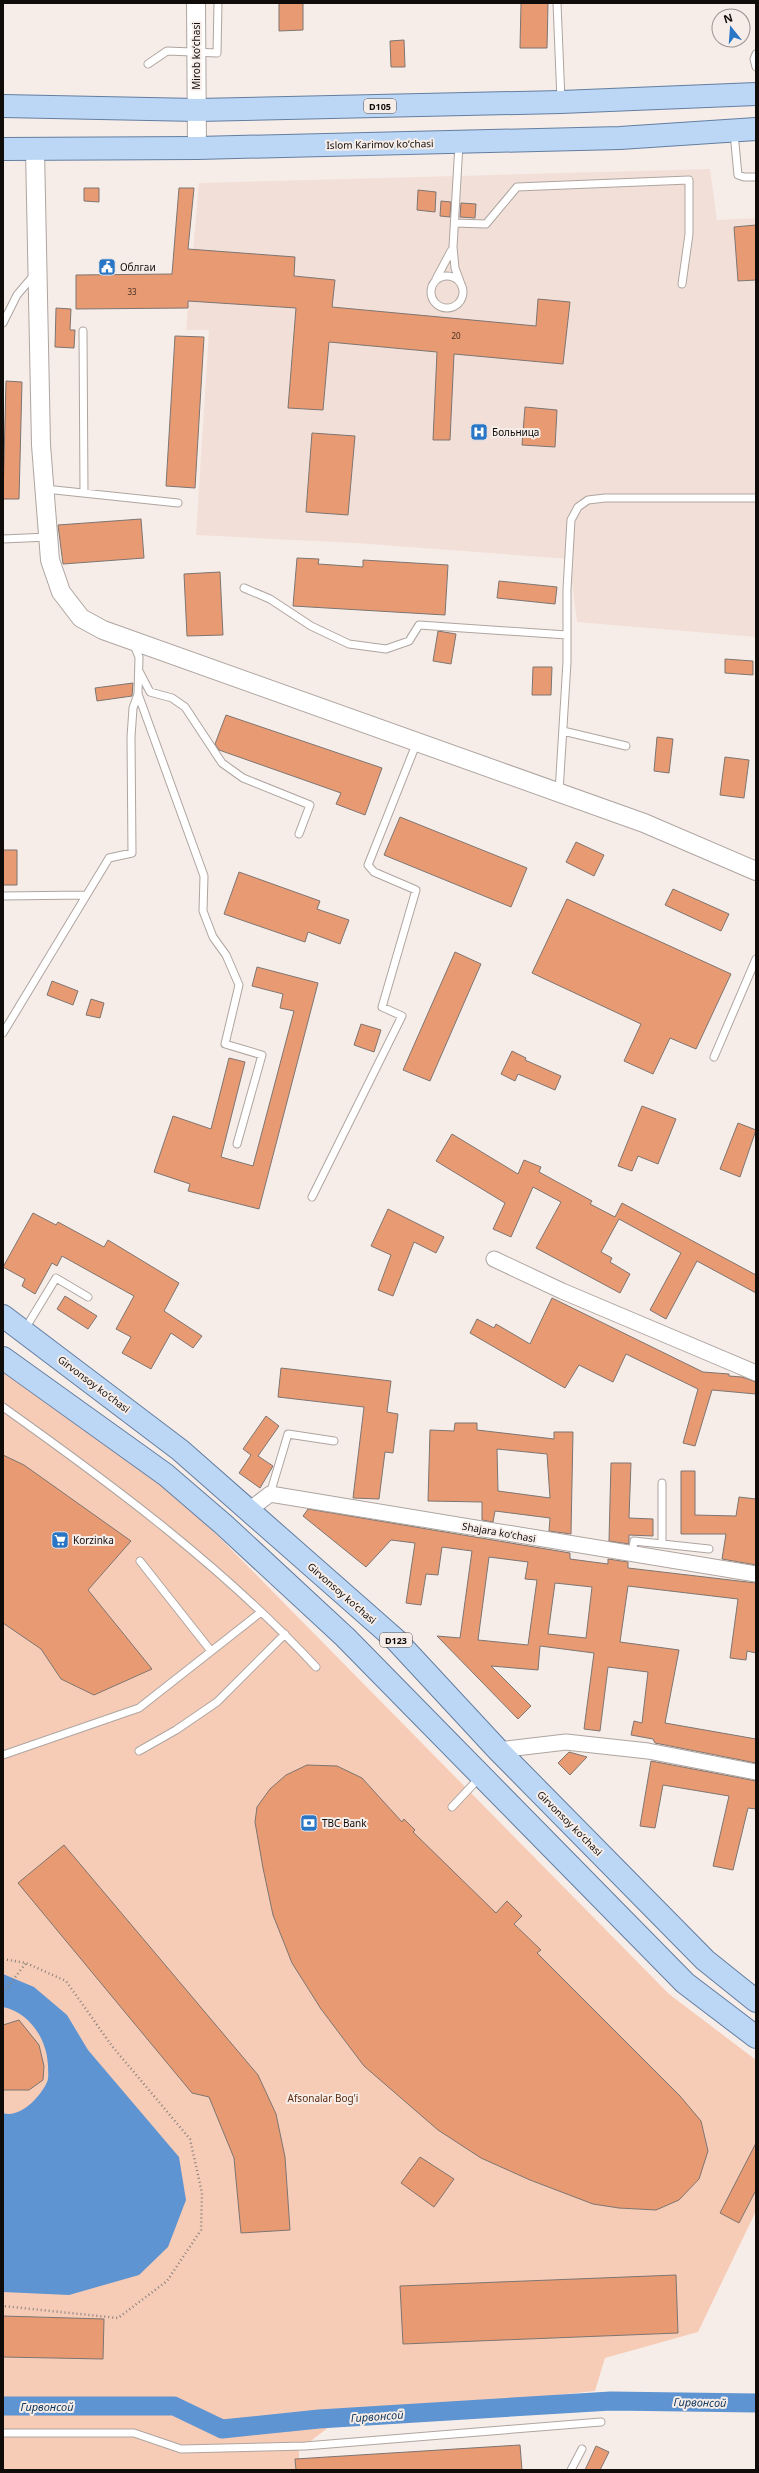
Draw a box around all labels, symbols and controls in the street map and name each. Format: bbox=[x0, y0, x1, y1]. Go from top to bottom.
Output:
north arrow bbox=[711, 8, 751, 48]
text: N bbox=[721, 9, 734, 26]
street label: Mirob koʻchasi bbox=[189, 22, 203, 90]
road number: D105 bbox=[364, 99, 396, 113]
street label: Islom Karimov koʻchasi bbox=[326, 136, 434, 152]
public building icon: Облгаи bbox=[97, 257, 117, 277]
place label: Облгаи bbox=[120, 260, 156, 274]
house number: 33 bbox=[127, 286, 137, 297]
house number: 20 bbox=[451, 330, 461, 341]
hospital icon: Больница bbox=[469, 422, 489, 442]
place label: Больница bbox=[492, 425, 539, 439]
street label: Girvonsoy koʻchasi bbox=[55, 1352, 133, 1416]
street label: Shajara koʻchasi bbox=[461, 1519, 537, 1545]
supermarket icon: Korzinka bbox=[50, 1530, 70, 1550]
place label: Korzinka bbox=[73, 1533, 114, 1547]
street label: Girvonsoy koʻchasi bbox=[305, 1559, 379, 1627]
road number: D123 bbox=[380, 1633, 412, 1647]
street label: Girvonsoy koʻchasi bbox=[534, 1787, 606, 1859]
bank icon: TBC Bank bbox=[299, 1813, 319, 1833]
place label: TBC Bank bbox=[322, 1816, 367, 1830]
park label: Afsonalar Bog'i bbox=[288, 2091, 358, 2105]
water label: Гирвонсой bbox=[673, 2394, 727, 2410]
water label: Гирвонсой bbox=[21, 2399, 73, 2414]
water label: Гирвонсой bbox=[350, 2407, 404, 2425]

